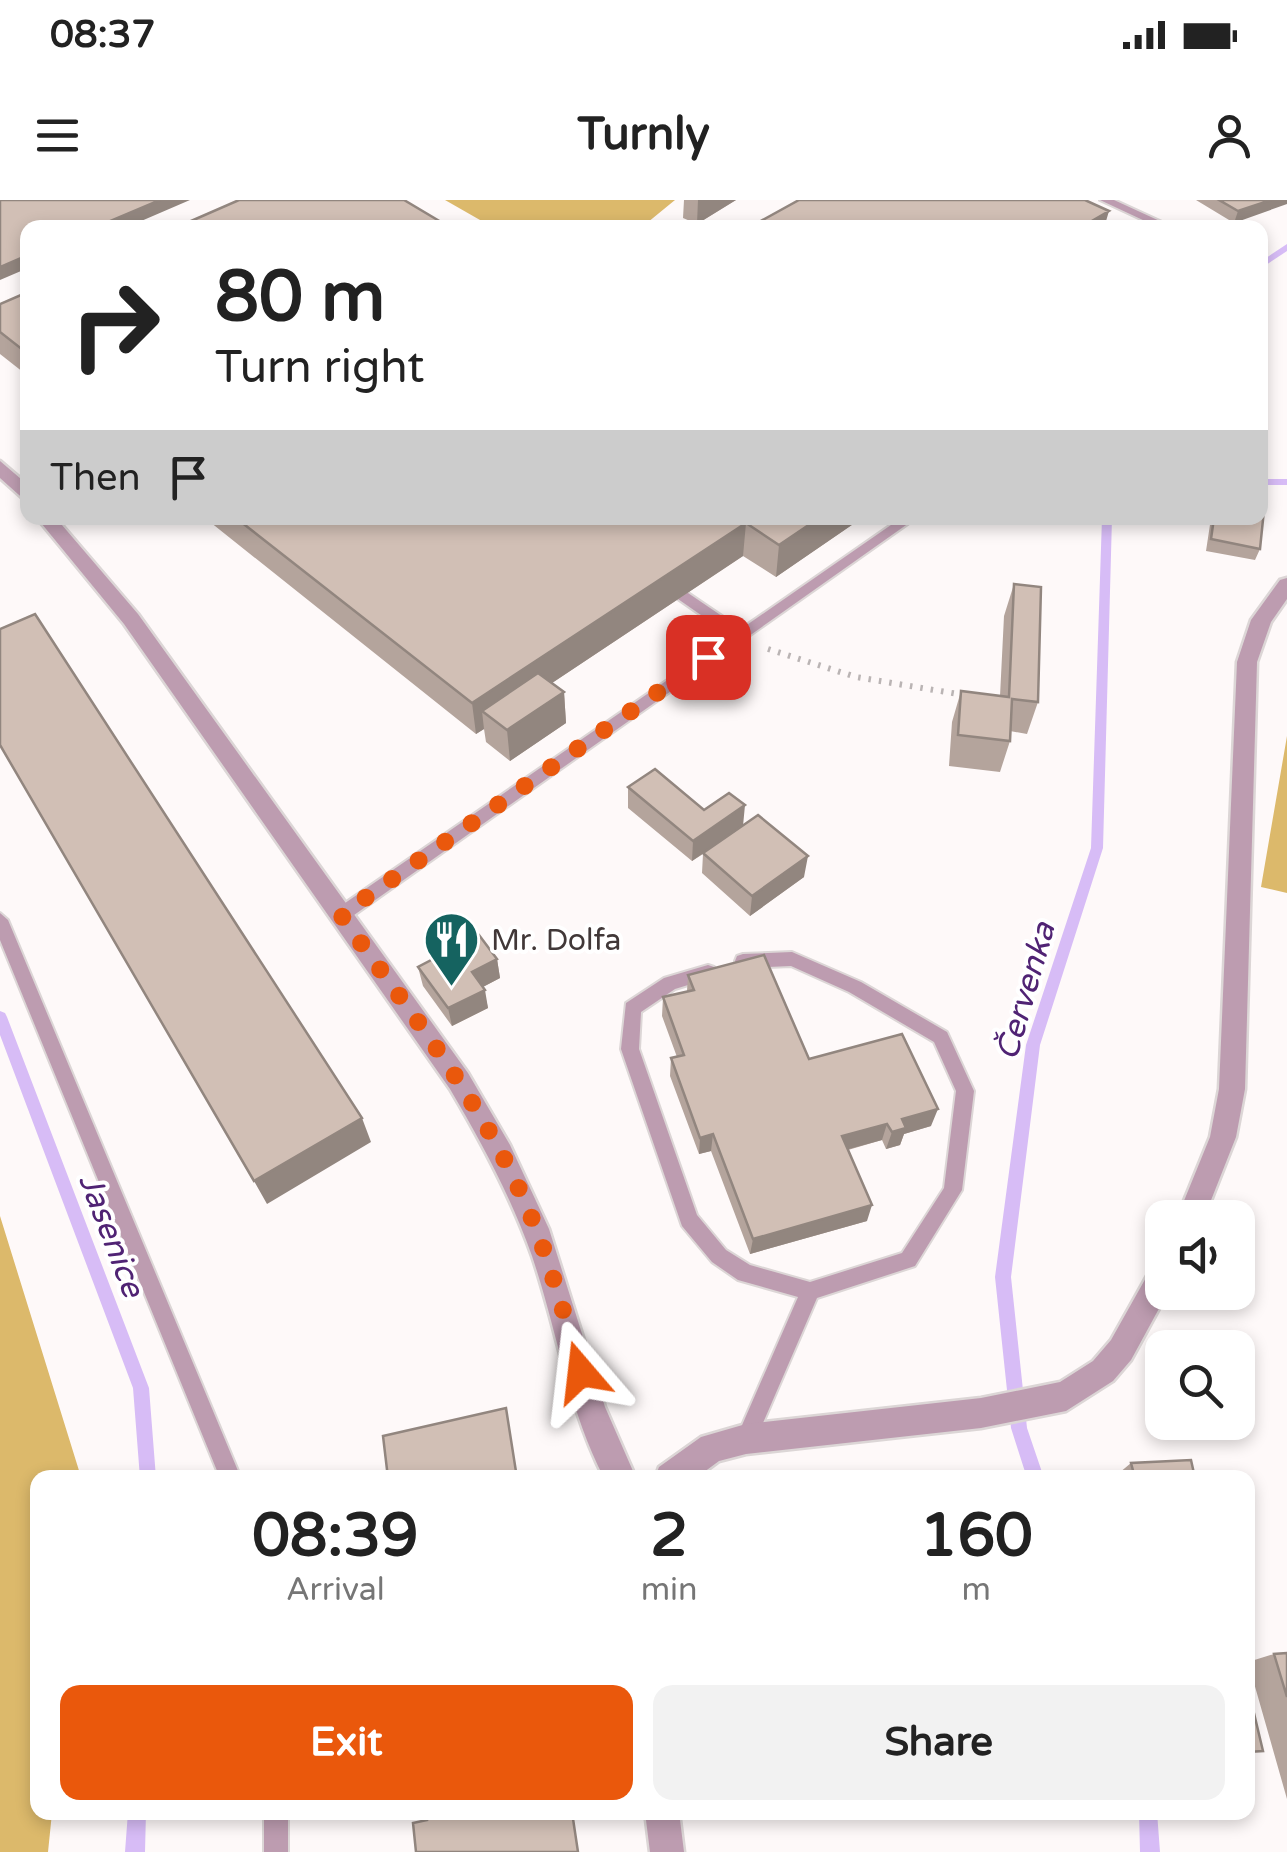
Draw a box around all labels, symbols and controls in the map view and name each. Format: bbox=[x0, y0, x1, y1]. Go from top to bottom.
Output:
text: 08:37 bbox=[50, 12, 155, 58]
icon: menu bbox=[30, 108, 85, 163]
text: Turnly bbox=[577, 108, 710, 162]
icon: person bbox=[1202, 108, 1257, 163]
text: 80 m bbox=[215, 256, 385, 340]
icon: right bbox=[50, 260, 180, 390]
text: Turn right bbox=[215, 341, 424, 395]
icon: arrive bbox=[161, 450, 216, 505]
text: Then bbox=[50, 455, 141, 501]
pin bbox=[666, 615, 751, 700]
icon: arrive bbox=[681, 630, 736, 685]
restaurant icon: Mr. Dolfa bbox=[422, 910, 482, 989]
water label: Červenka bbox=[988, 917, 1064, 1065]
place label: Mr. Dolfa bbox=[491, 922, 621, 959]
water label: Jasenice bbox=[70, 1168, 153, 1304]
map controls bbox=[1145, 1200, 1255, 1440]
button: sound bbox=[1145, 1200, 1255, 1310]
position arrow bbox=[529, 1320, 633, 1424]
button: search bbox=[1145, 1330, 1255, 1440]
text: 08:39 bbox=[252, 1500, 419, 1572]
text: 2 bbox=[650, 1500, 688, 1572]
text: 160 bbox=[920, 1500, 1033, 1572]
text: Arrival bbox=[286, 1571, 385, 1609]
text: min bbox=[641, 1571, 698, 1609]
text: m bbox=[962, 1571, 991, 1609]
button: Exit bbox=[60, 1685, 633, 1800]
button: Share bbox=[653, 1685, 1225, 1800]

